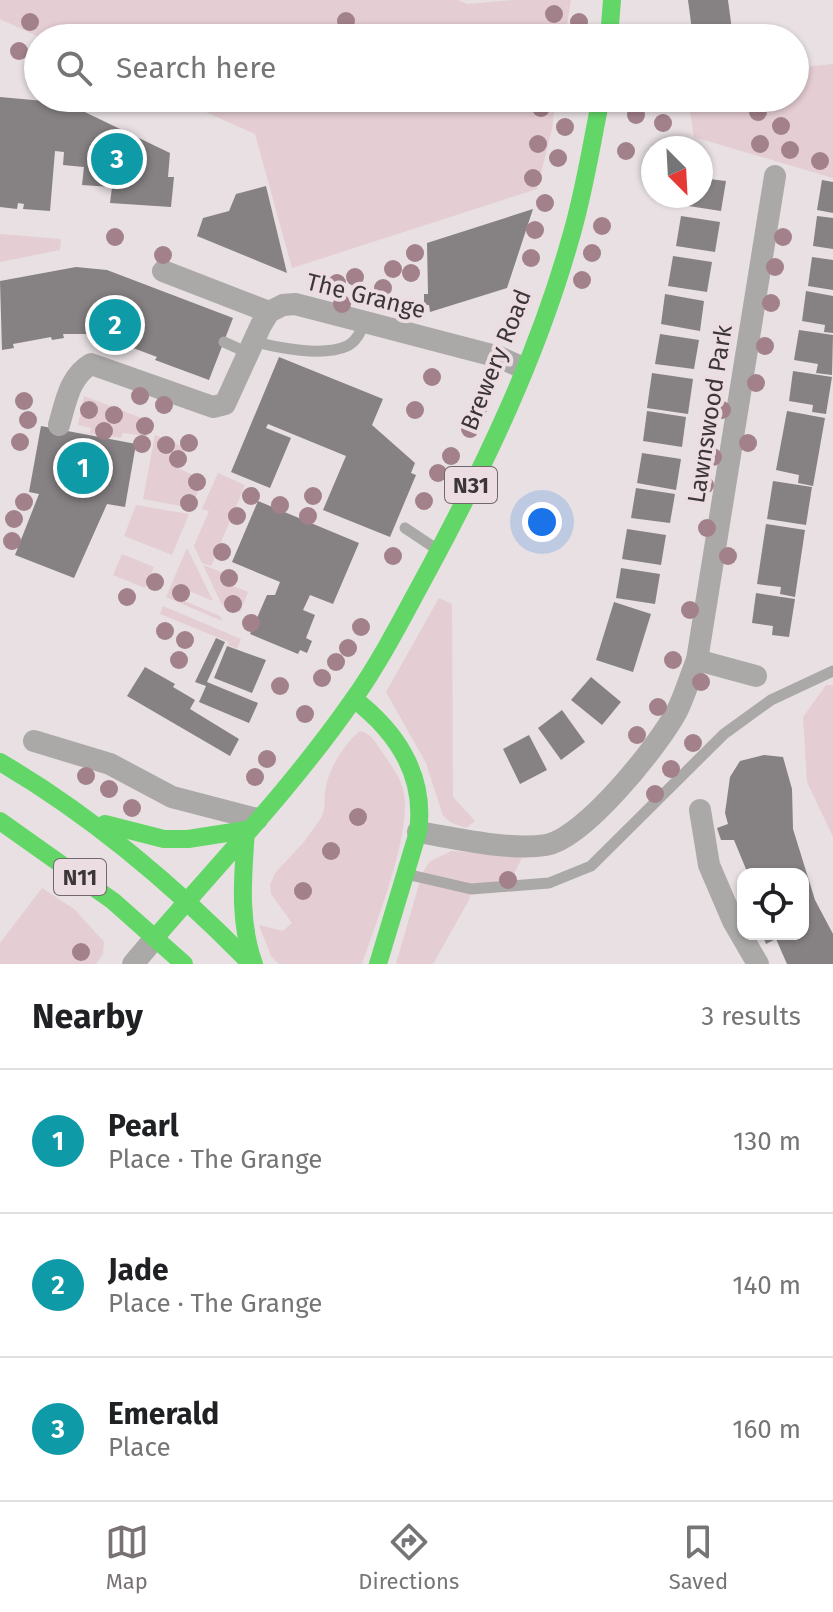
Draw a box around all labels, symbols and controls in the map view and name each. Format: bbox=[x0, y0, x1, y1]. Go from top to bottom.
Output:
search box bbox=[24, 24, 809, 112]
icon: search bbox=[52, 46, 96, 90]
text: Search here bbox=[116, 50, 276, 86]
pin: 3 bbox=[91, 129, 143, 189]
north arrow bbox=[641, 136, 713, 208]
street label: The Grange bbox=[304, 268, 428, 324]
street label: Brewery Road bbox=[455, 286, 537, 434]
pin: 2 bbox=[89, 295, 141, 355]
street label: Lawnswood Park bbox=[682, 322, 738, 505]
pin: 1 bbox=[57, 438, 109, 498]
road number: N31 bbox=[445, 467, 497, 503]
your location bbox=[522, 502, 562, 542]
road number: N11 bbox=[54, 859, 106, 895]
map controls bbox=[737, 868, 809, 940]
button: locate bbox=[737, 868, 809, 940]
text: Nearby bbox=[32, 996, 143, 1037]
text: 3 results bbox=[701, 1001, 801, 1032]
text: Pearl bbox=[108, 1108, 179, 1144]
text: 1 bbox=[52, 1126, 64, 1157]
text: 130 m bbox=[733, 1126, 801, 1157]
text: Place · The Grange bbox=[108, 1144, 323, 1175]
text: Jade bbox=[108, 1252, 169, 1288]
text: 2 bbox=[51, 1270, 65, 1301]
text: 140 m bbox=[732, 1270, 801, 1301]
text: Place · The Grange bbox=[108, 1288, 323, 1319]
text: Emerald bbox=[108, 1396, 219, 1432]
text: 3 bbox=[51, 1414, 65, 1445]
text: 160 m bbox=[732, 1414, 801, 1445]
text: Place bbox=[108, 1432, 171, 1463]
tab: Map bbox=[105, 1520, 149, 1595]
tab: Directions bbox=[358, 1520, 459, 1595]
tab: Saved bbox=[669, 1520, 728, 1595]

